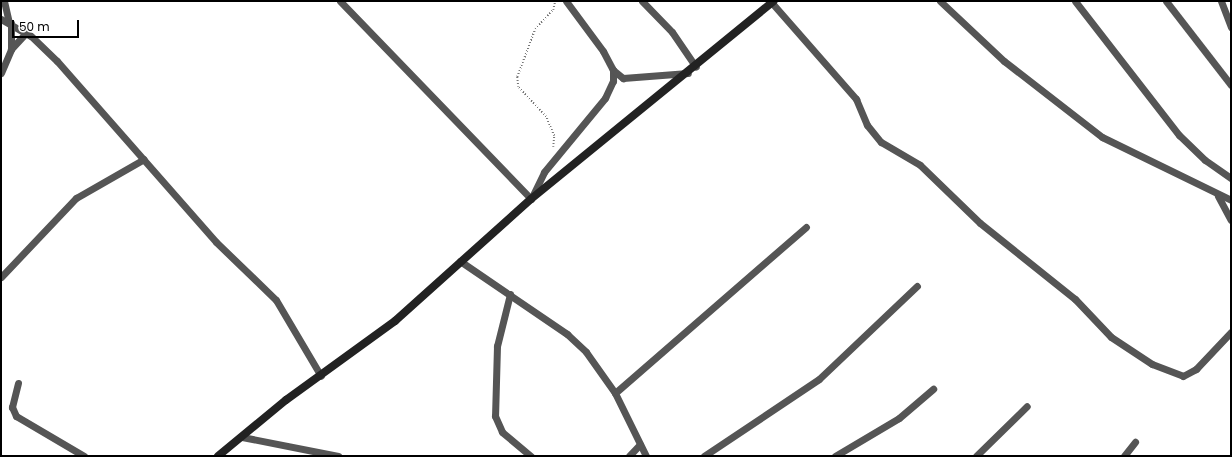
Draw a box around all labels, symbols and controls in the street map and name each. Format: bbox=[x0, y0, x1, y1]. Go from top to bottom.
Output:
scale bar bbox=[14, 12, 81, 38]
text: 50 m bbox=[19, 18, 50, 35]

